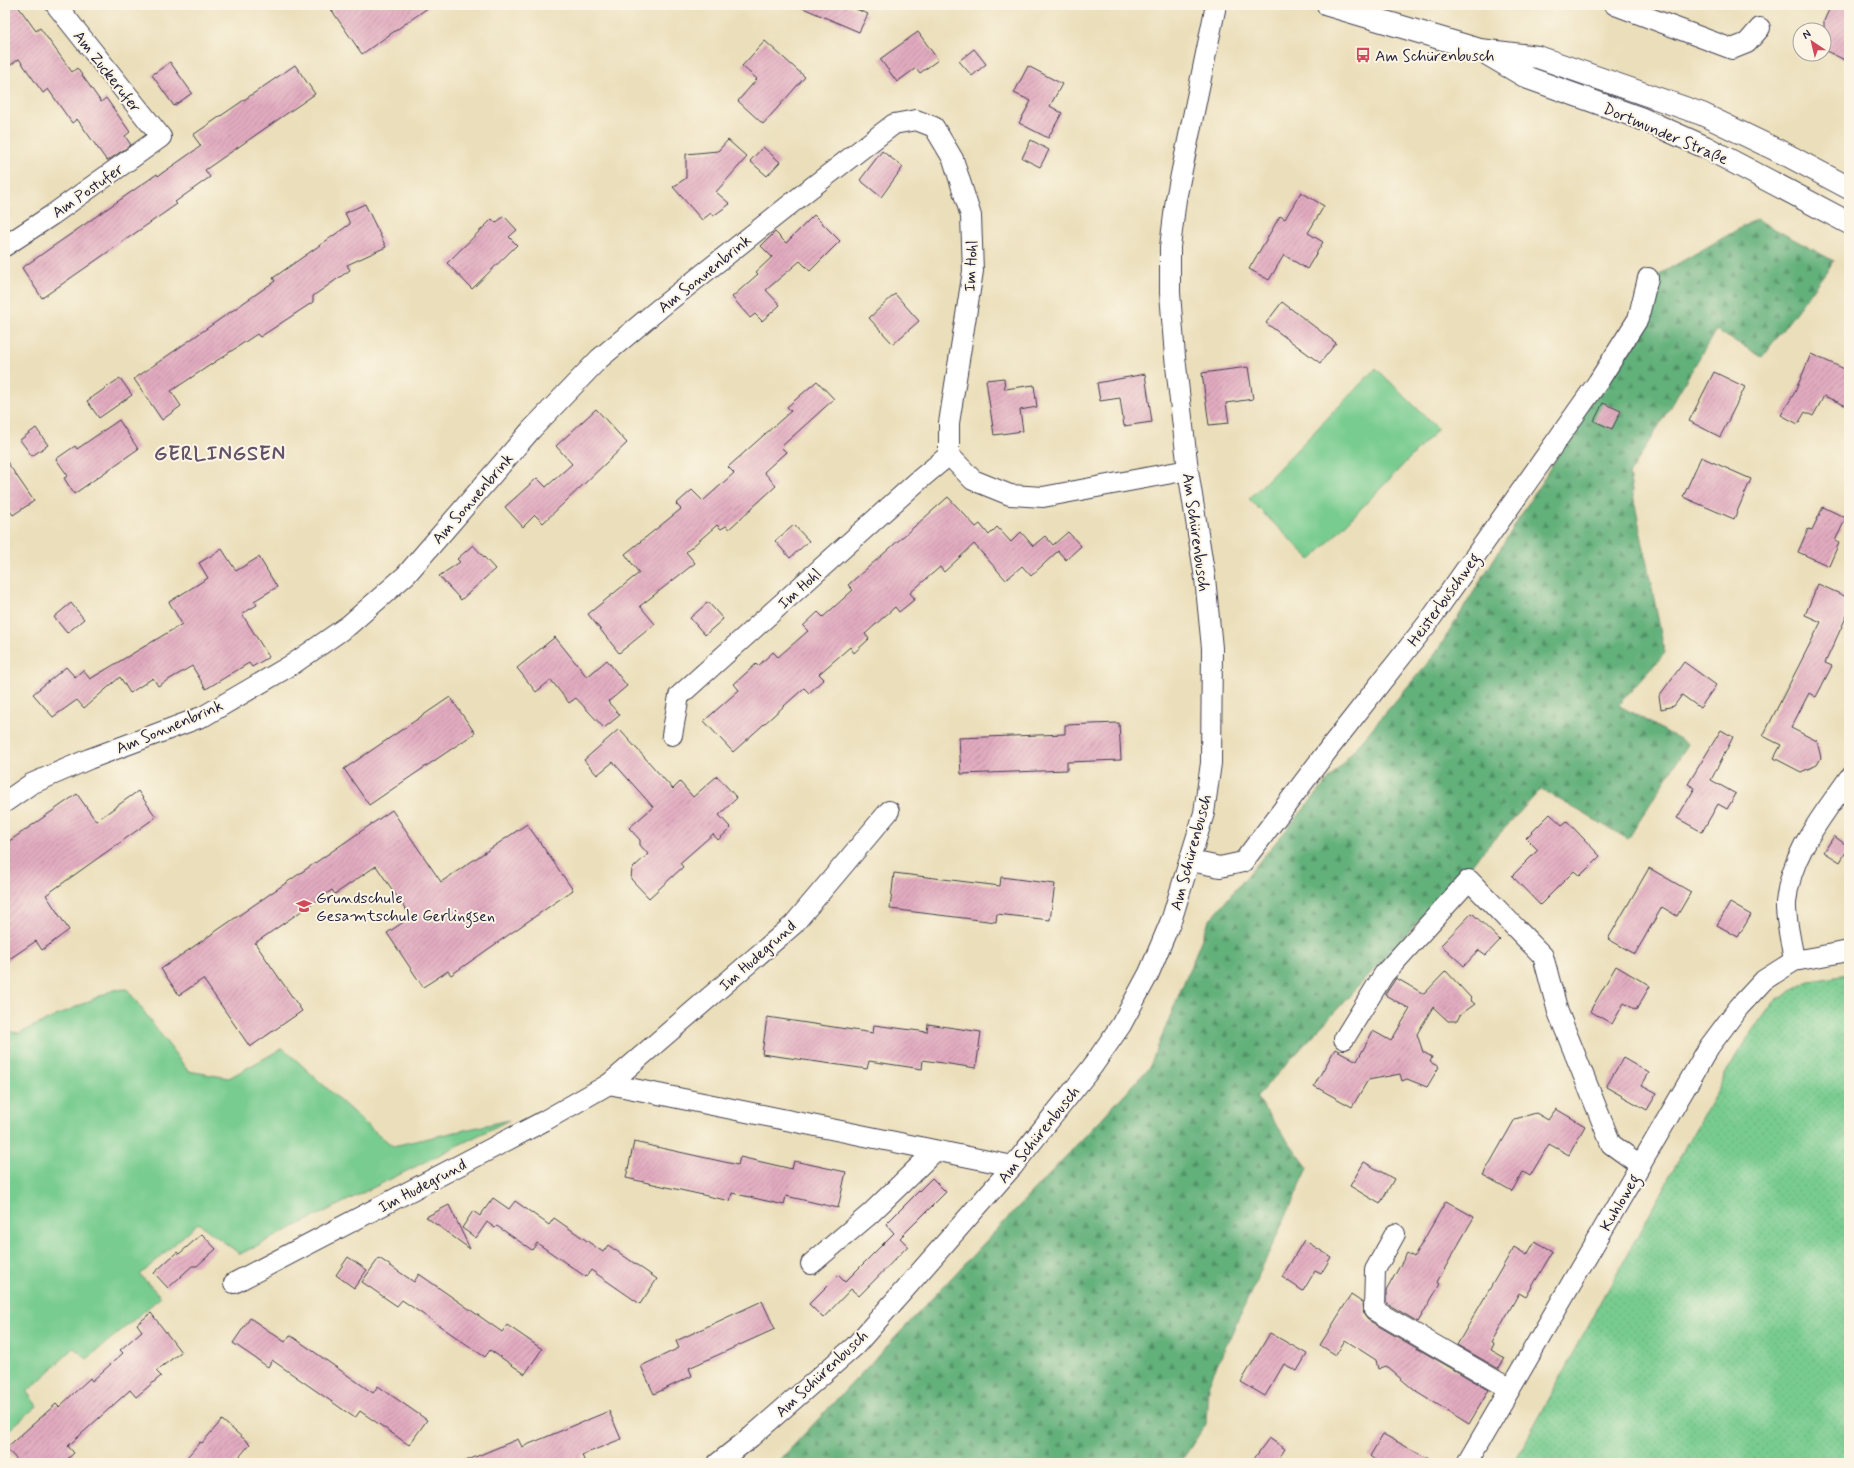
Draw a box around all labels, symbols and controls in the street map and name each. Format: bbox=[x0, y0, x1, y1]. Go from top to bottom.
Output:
north arrow bbox=[1792, 22, 1832, 62]
street label: Am Zuckerufer bbox=[68, 26, 146, 118]
text: N bbox=[1800, 27, 1814, 42]
bus stop icon: Am Schürenbusch bbox=[1354, 46, 1372, 64]
place label: Am Schürenbusch bbox=[1375, 46, 1494, 67]
street label: Dortmunder Straße bbox=[1600, 99, 1731, 170]
street label: Am Postufer bbox=[48, 159, 128, 223]
street label: Am Sonnenbrink bbox=[654, 230, 756, 318]
street label: Im Hohl bbox=[960, 240, 983, 292]
district label: GERLINGSEN bbox=[154, 441, 286, 468]
street label: Am Sonnenbrink bbox=[428, 449, 519, 549]
street label: Am Schürenbusch bbox=[1177, 472, 1214, 593]
street label: Heisterbuschweg bbox=[1403, 549, 1486, 651]
street label: Im Hohl bbox=[774, 564, 826, 614]
street label: Am Sonnenbrink bbox=[113, 695, 226, 759]
street label: Am Schürenbusch bbox=[1166, 792, 1217, 913]
place label: Grundschule Gesamtschule Gerlingsen bbox=[316, 888, 495, 928]
school or university icon: Grundschule Gesamtschule Gerlingsen bbox=[295, 897, 313, 915]
street label: Im Hudegrund bbox=[715, 916, 801, 996]
street label: Am Schürenbusch bbox=[993, 1082, 1085, 1188]
street label: Im Hudegrund bbox=[375, 1154, 470, 1218]
street label: Kuhloweg bbox=[1595, 1170, 1646, 1236]
street label: Am Schürenbusch bbox=[771, 1326, 873, 1423]

